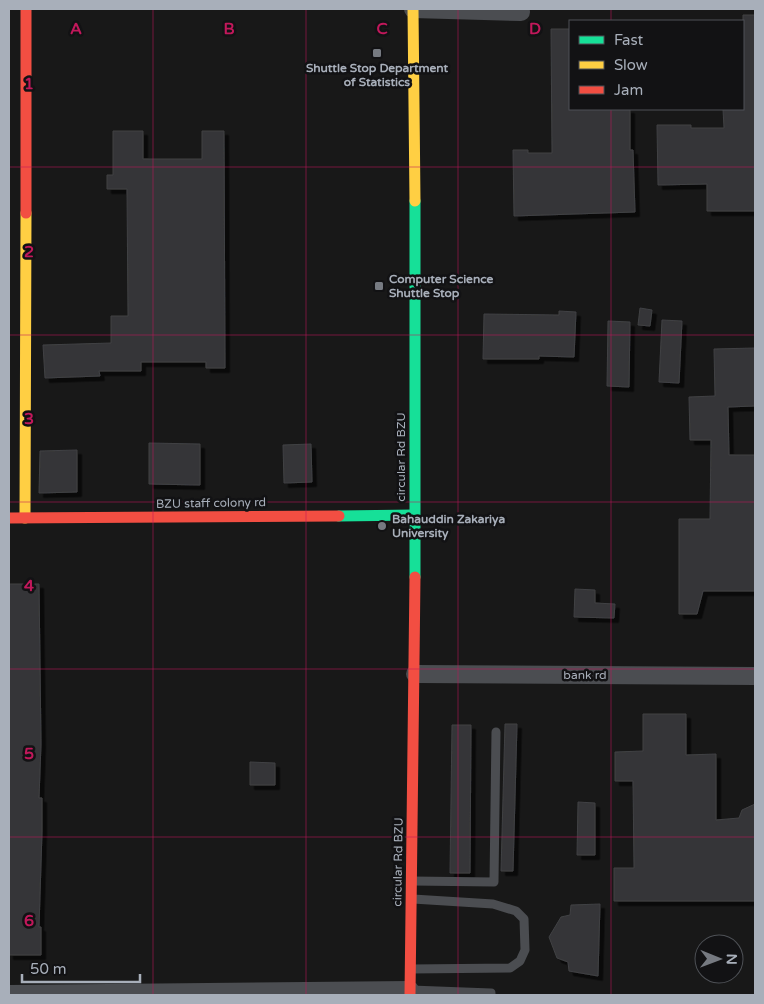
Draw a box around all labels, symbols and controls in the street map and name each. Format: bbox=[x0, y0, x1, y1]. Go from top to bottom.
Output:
text: A bbox=[70, 19, 82, 39]
text: B bbox=[223, 19, 235, 39]
text: C bbox=[376, 19, 388, 39]
text: D bbox=[529, 19, 541, 39]
legend bbox=[569, 20, 744, 110]
text: Fast bbox=[614, 31, 644, 49]
marker: Shuttle Stop Department of Statistics bbox=[371, 47, 383, 59]
text: Slow bbox=[614, 56, 648, 74]
place label: Shuttle Stop Department of Statistics bbox=[306, 61, 448, 89]
text: 1 bbox=[24, 74, 34, 94]
text: Jam bbox=[614, 81, 643, 99]
text: 2 bbox=[24, 242, 34, 262]
place label: Computer Science Shuttle Stop bbox=[389, 272, 494, 301]
marker: Computer Science Shuttle Stop bbox=[373, 280, 385, 292]
text: 3 bbox=[24, 409, 34, 429]
street label: circular Rd BZU bbox=[394, 412, 408, 502]
street label: BZU staff colony rd bbox=[156, 495, 266, 511]
place label: Bahauddin Zakariya University bbox=[392, 512, 505, 541]
marker: Bahauddin Zakariya University bbox=[376, 520, 388, 532]
text: 4 bbox=[24, 576, 34, 596]
street label: bank rd bbox=[563, 668, 607, 682]
text: 5 bbox=[24, 744, 34, 764]
street label: circular Rd BZU bbox=[390, 817, 406, 907]
text: 6 bbox=[24, 911, 34, 931]
north arrow bbox=[694, 934, 744, 984]
scale bar bbox=[22, 952, 140, 984]
text: N bbox=[723, 953, 740, 965]
text: 50 m bbox=[30, 960, 67, 978]

